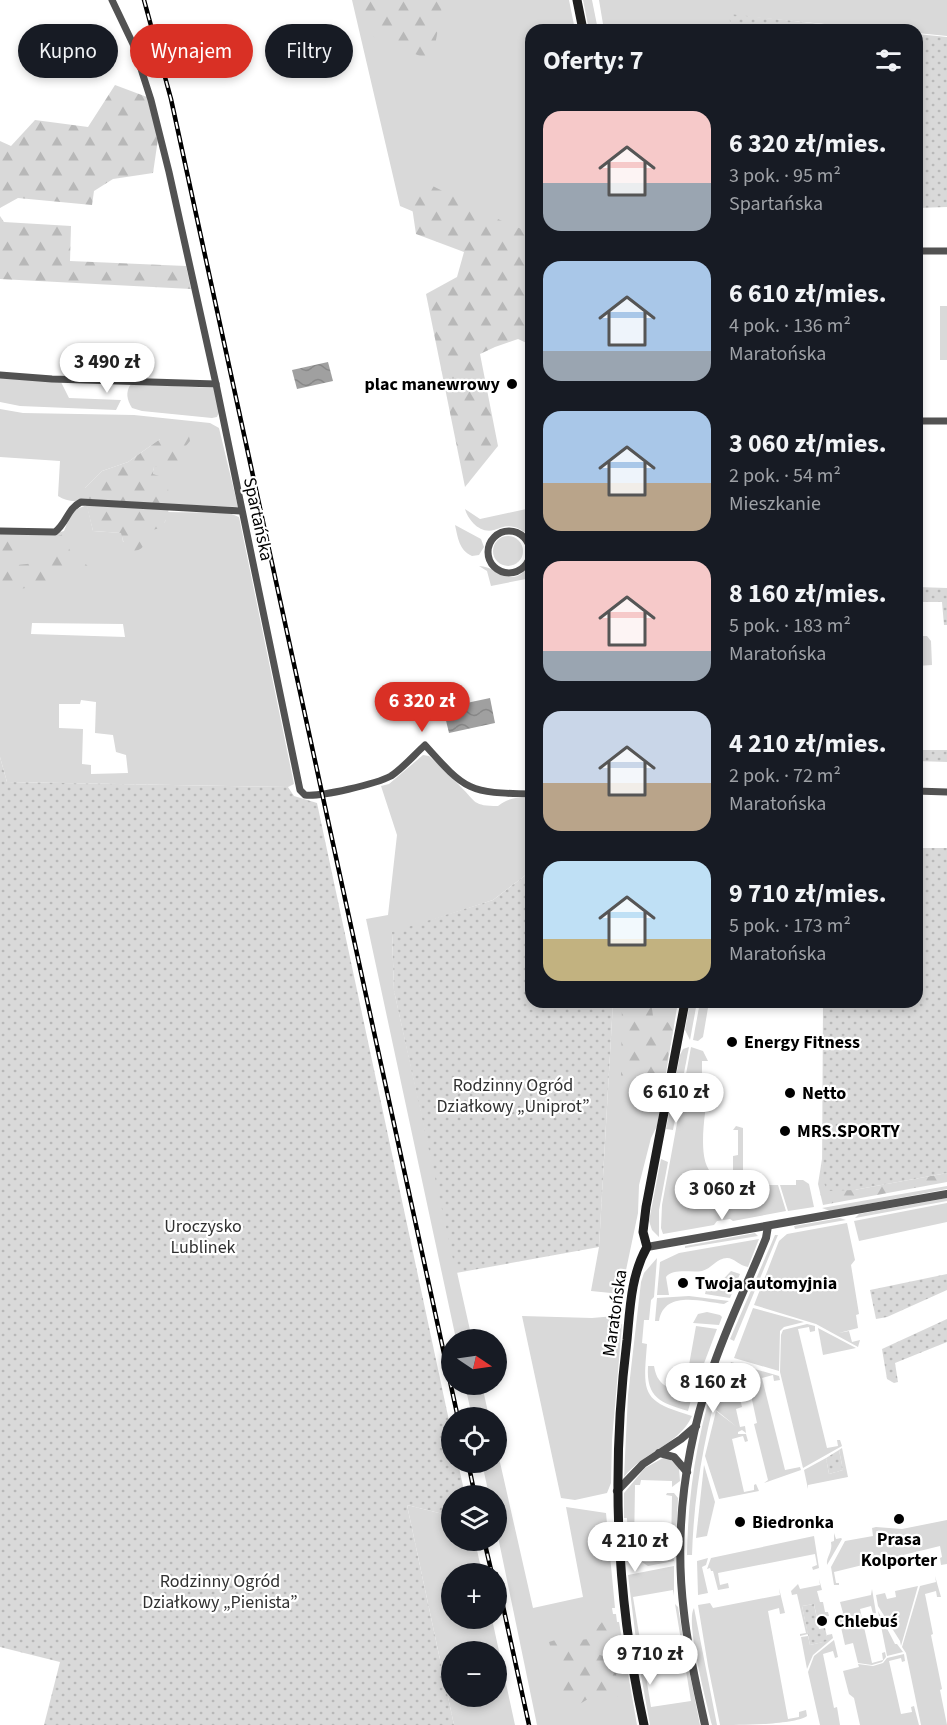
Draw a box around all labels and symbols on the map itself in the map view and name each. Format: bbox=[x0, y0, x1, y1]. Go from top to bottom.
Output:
pin: 3 490 zł bbox=[45, 343, 169, 394]
place label: plac manewrowy bbox=[364, 372, 501, 397]
marker: plac manewrowy bbox=[505, 377, 519, 391]
street label: Spartańska bbox=[237, 475, 279, 563]
pin: 6 320 zł bbox=[360, 682, 484, 733]
place label: Energy Fitness bbox=[744, 1030, 860, 1055]
marker: Energy Fitness bbox=[725, 1035, 739, 1049]
park label: Rodzinny Ogród Działkowy „Uniprot” bbox=[436, 1073, 590, 1119]
pin: 6 610 zł bbox=[614, 1073, 738, 1124]
place label: Netto bbox=[802, 1081, 846, 1106]
marker: Netto bbox=[783, 1086, 797, 1100]
place label: MRS.SPORTY bbox=[797, 1119, 900, 1144]
marker: MRS.SPORTY bbox=[778, 1124, 792, 1138]
pin: 3 060 zł bbox=[660, 1170, 784, 1221]
park label: Uroczysko Lublinek bbox=[164, 1214, 242, 1260]
street label: Maratońska bbox=[597, 1268, 633, 1358]
place label: Twoja automyjnia bbox=[695, 1271, 837, 1296]
marker: Twoja automyjnia bbox=[676, 1276, 690, 1290]
north arrow bbox=[441, 1329, 507, 1395]
pin: 8 160 zł bbox=[651, 1363, 775, 1414]
place label: Biedronka bbox=[752, 1510, 834, 1535]
marker: Prasa Kolporter bbox=[892, 1512, 906, 1526]
marker: Biedronka bbox=[733, 1515, 747, 1529]
pin: 4 210 zł bbox=[573, 1522, 697, 1573]
place label: Prasa Kolporter bbox=[861, 1527, 938, 1573]
park label: Rodzinny Ogród Działkowy „Pienista” bbox=[142, 1569, 298, 1615]
place label: Chlebuś bbox=[834, 1609, 898, 1634]
marker: Chlebuś bbox=[815, 1614, 829, 1628]
pin: 9 710 zł bbox=[588, 1635, 712, 1686]

